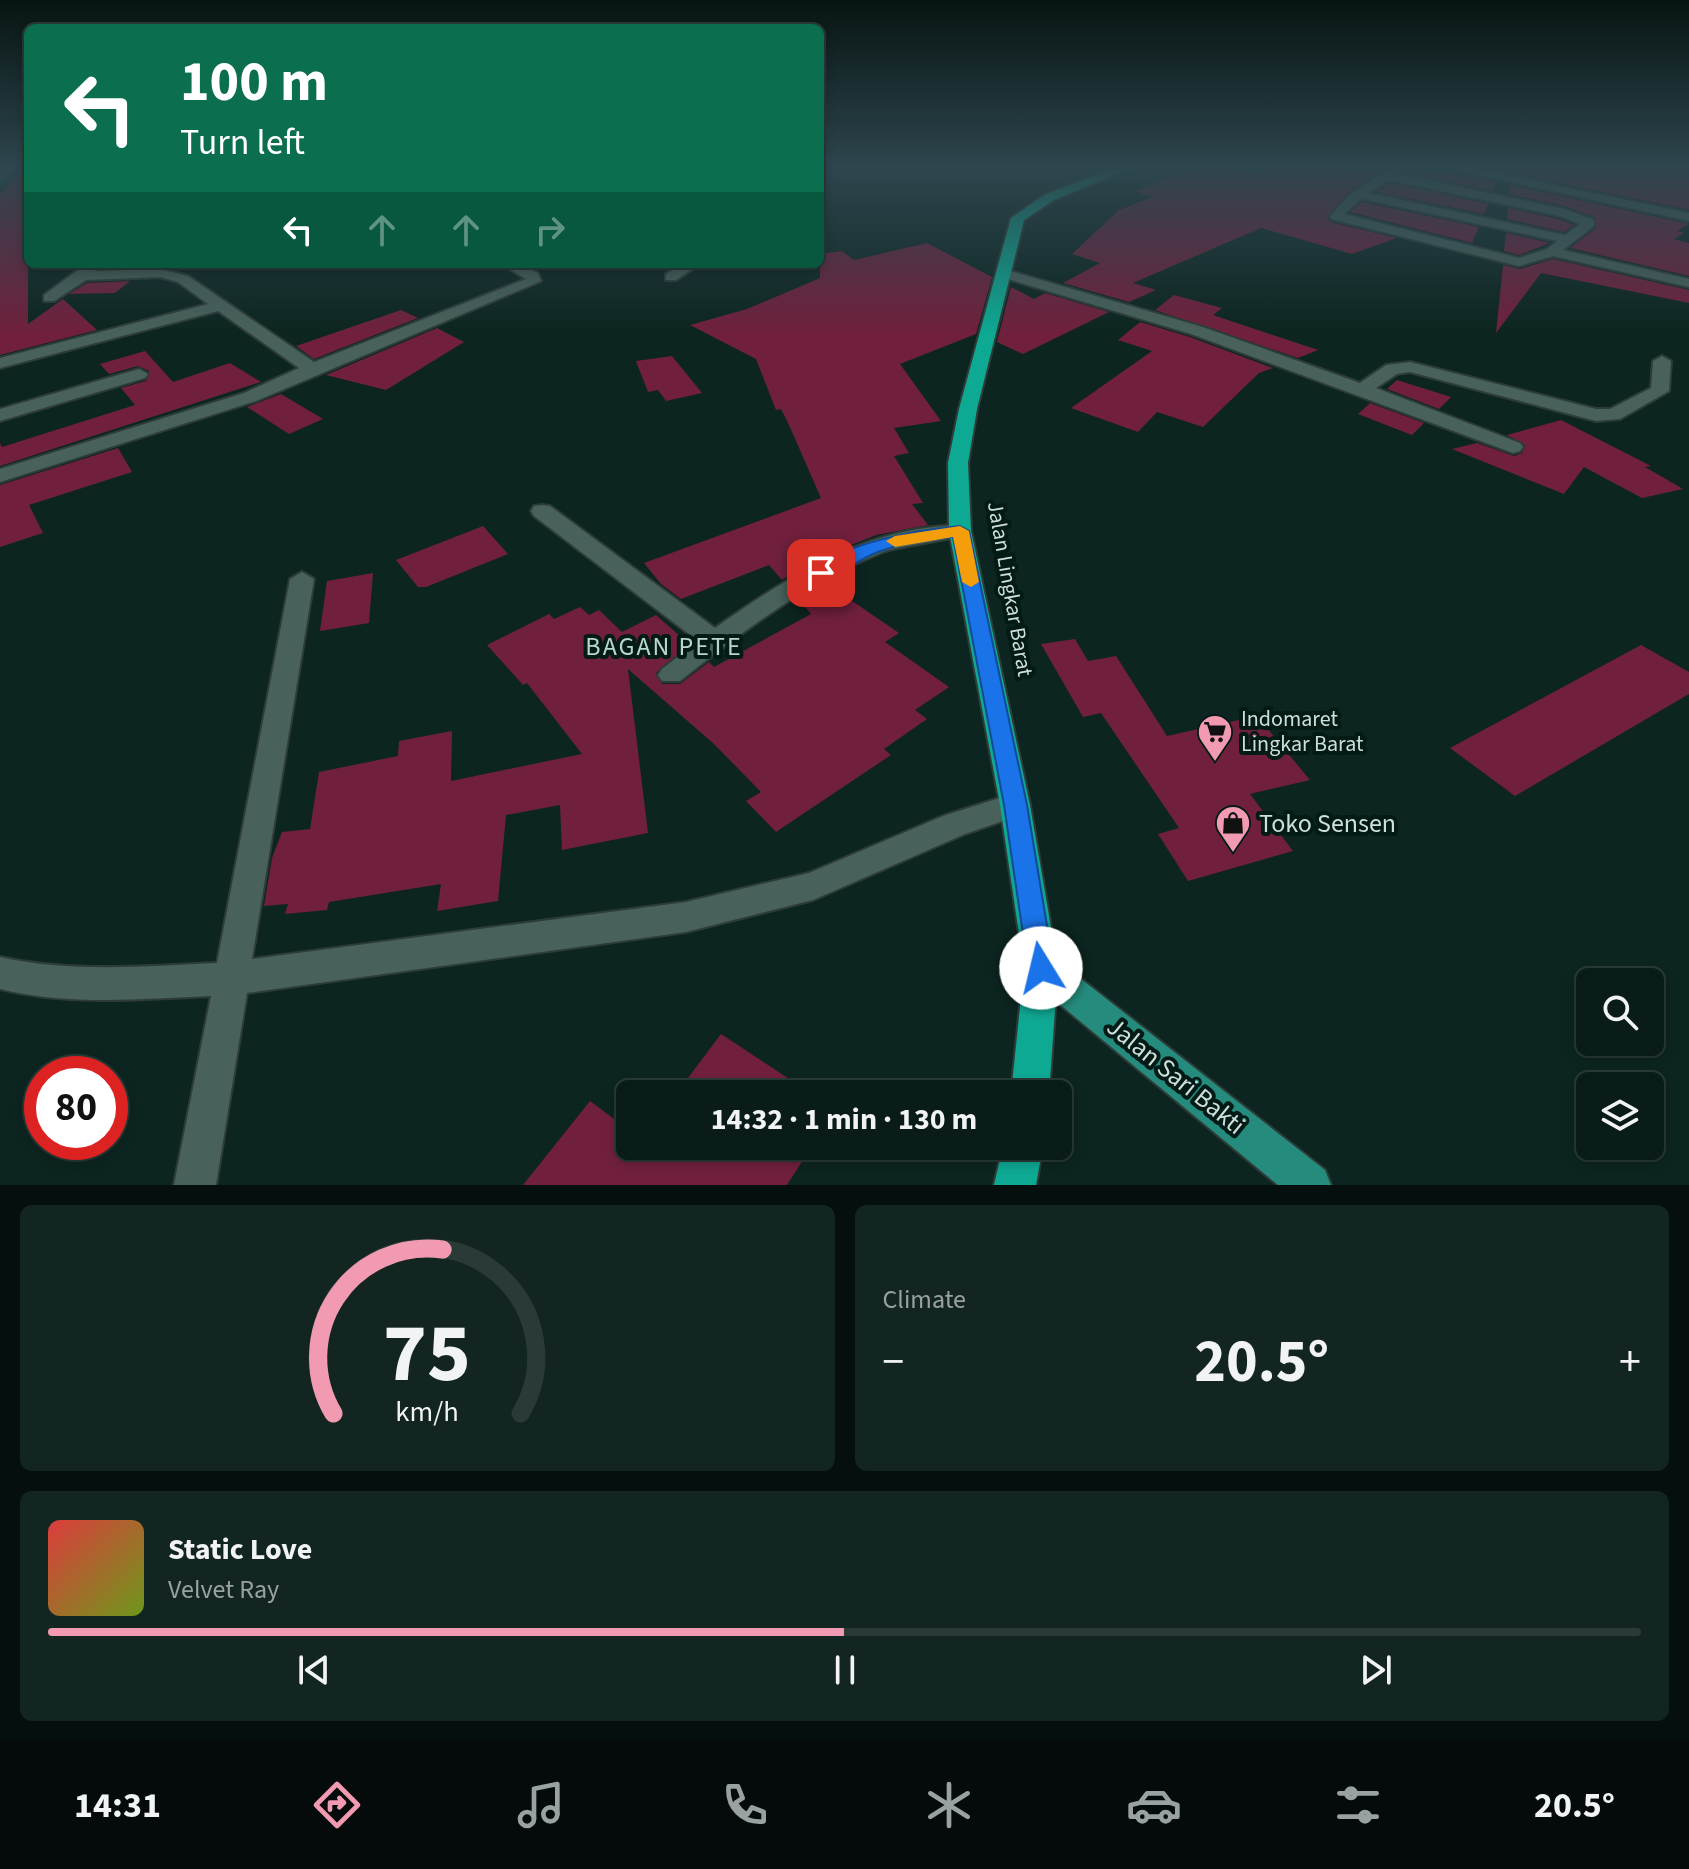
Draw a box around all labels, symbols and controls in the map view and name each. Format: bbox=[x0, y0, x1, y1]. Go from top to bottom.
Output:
text: 100 m bbox=[180, 43, 328, 122]
icon: left bbox=[48, 56, 152, 160]
text: Turn left bbox=[180, 117, 305, 168]
icon: left bbox=[276, 208, 320, 252]
icon: ahead bbox=[360, 208, 404, 252]
icon: ahead bbox=[444, 208, 488, 252]
icon: right bbox=[528, 208, 572, 252]
street label: Jalan Lingkar Barat bbox=[979, 499, 1041, 680]
pin bbox=[787, 539, 855, 607]
icon: arrive bbox=[799, 551, 843, 595]
district label: BAGAN PETE bbox=[585, 628, 743, 665]
place label: Indomaret Lingkar Barat bbox=[1241, 703, 1364, 760]
supermarket icon: Indomaret Lingkar Barat bbox=[1196, 713, 1234, 763]
shop icon: Toko Sensen bbox=[1214, 804, 1252, 854]
place label: Toko Sensen bbox=[1259, 805, 1396, 842]
position arrow bbox=[999, 926, 1083, 1010]
map controls bbox=[1576, 968, 1664, 1160]
button: search bbox=[1576, 968, 1664, 1056]
street label: Jalan Sari Bakti bbox=[1099, 1009, 1253, 1143]
speed limit sign: 80 bbox=[24, 1056, 128, 1160]
button: layers bbox=[1576, 1072, 1664, 1160]
text: 14:32 · 1 min · 130 m bbox=[711, 1098, 977, 1141]
text: Climate bbox=[883, 1281, 966, 1318]
text: 75 bbox=[383, 1295, 471, 1413]
text: 20.5° bbox=[1194, 1320, 1329, 1405]
text: − bbox=[883, 1331, 904, 1394]
text: + bbox=[1619, 1331, 1641, 1394]
text: km/h bbox=[396, 1392, 459, 1432]
text: Static Love bbox=[168, 1528, 312, 1571]
text: Velvet Ray bbox=[168, 1571, 279, 1608]
icon: previous bbox=[292, 1648, 336, 1692]
icon: pause bbox=[823, 1648, 867, 1692]
icon: next bbox=[1354, 1648, 1398, 1692]
icon: directions bbox=[309, 1777, 365, 1833]
icon: music bbox=[513, 1777, 569, 1833]
icon: phone bbox=[717, 1777, 773, 1833]
icon: climate bbox=[921, 1777, 977, 1833]
icon: car bbox=[1126, 1777, 1182, 1833]
icon: filters bbox=[1330, 1777, 1386, 1833]
text: 14:31 bbox=[74, 1780, 161, 1831]
text: 20.5° bbox=[1534, 1780, 1615, 1831]

